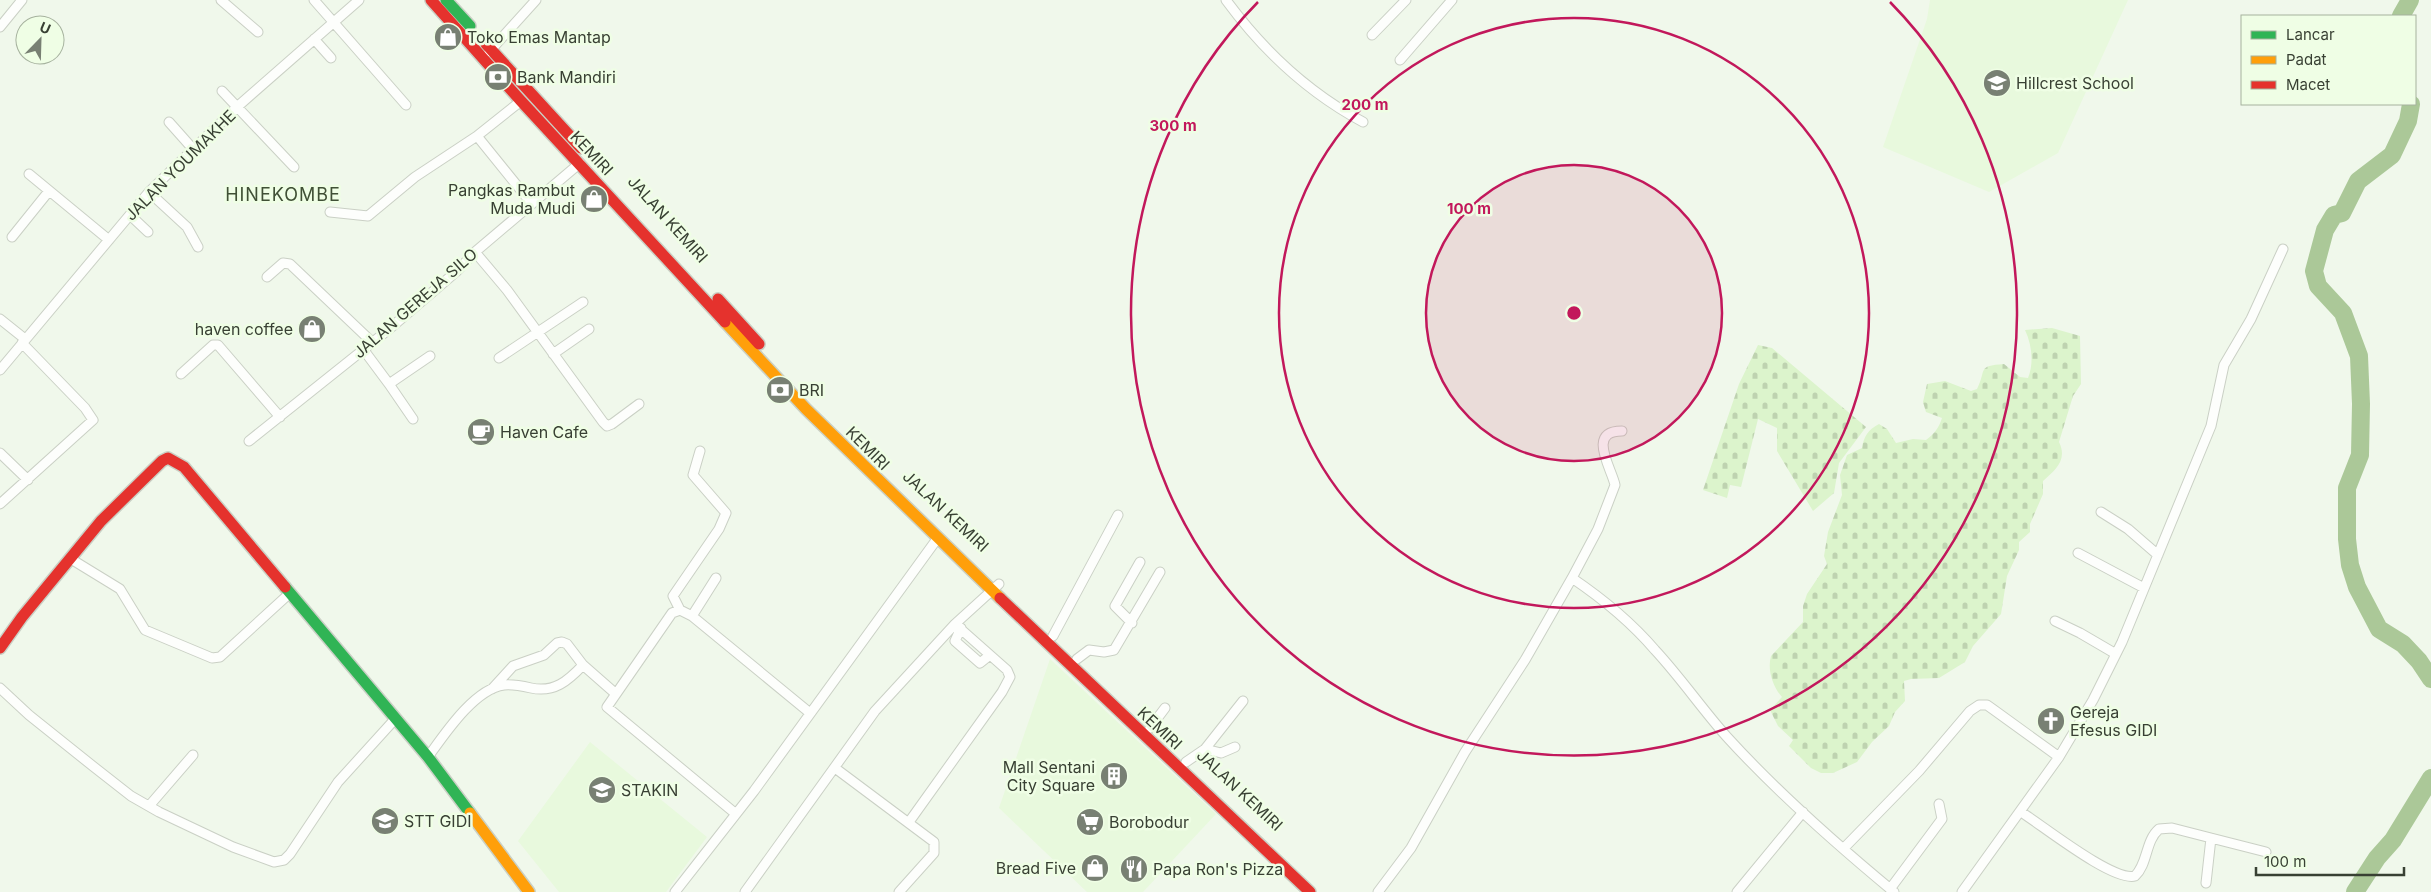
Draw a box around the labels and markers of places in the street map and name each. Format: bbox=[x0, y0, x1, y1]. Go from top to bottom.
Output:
shop icon: Toko Emas Mantap bbox=[433, 22, 463, 52]
place label: Toko Emas Mantap bbox=[467, 27, 611, 47]
bank icon: Bank Mandiri bbox=[483, 62, 513, 92]
place label: Bank Mandiri bbox=[517, 67, 616, 87]
school or university icon: Hillcrest School bbox=[1982, 68, 2012, 98]
place label: Hillcrest School bbox=[2016, 73, 2134, 93]
place label: Pangkas Rambut Muda Mudi bbox=[448, 180, 575, 218]
shop icon: Pangkas Rambut Muda Mudi bbox=[579, 184, 609, 214]
centre of rings bbox=[1565, 304, 1583, 322]
shop icon: haven coffee bbox=[297, 314, 327, 344]
place label: haven coffee bbox=[195, 319, 293, 339]
bank icon: BRI bbox=[765, 375, 795, 405]
place label: BRI bbox=[799, 380, 824, 400]
cafe icon: Haven Cafe bbox=[466, 417, 496, 447]
place label: Haven Cafe bbox=[500, 422, 588, 442]
place label: Gereja Efesus GIDI bbox=[2070, 702, 2157, 740]
church icon: Gereja Efesus GIDI bbox=[2036, 706, 2066, 736]
place label: Mall Sentani City Square bbox=[1003, 757, 1095, 795]
building icon: Mall Sentani City Square bbox=[1099, 761, 1129, 791]
school or university icon: STAKIN bbox=[587, 775, 617, 805]
place label: STAKIN bbox=[621, 780, 678, 800]
school or university icon: STT GIDI bbox=[370, 806, 400, 836]
supermarket icon: Borobodur bbox=[1075, 807, 1105, 837]
place label: STT GIDI bbox=[404, 811, 472, 831]
place label: Borobodur bbox=[1109, 812, 1189, 832]
shop icon: Bread Five bbox=[1080, 853, 1110, 883]
restaurant icon: Papa Ron's Pizza bbox=[1119, 854, 1149, 884]
place label: Bread Five bbox=[996, 858, 1076, 878]
place label: Papa Ron's Pizza bbox=[1153, 859, 1283, 879]

